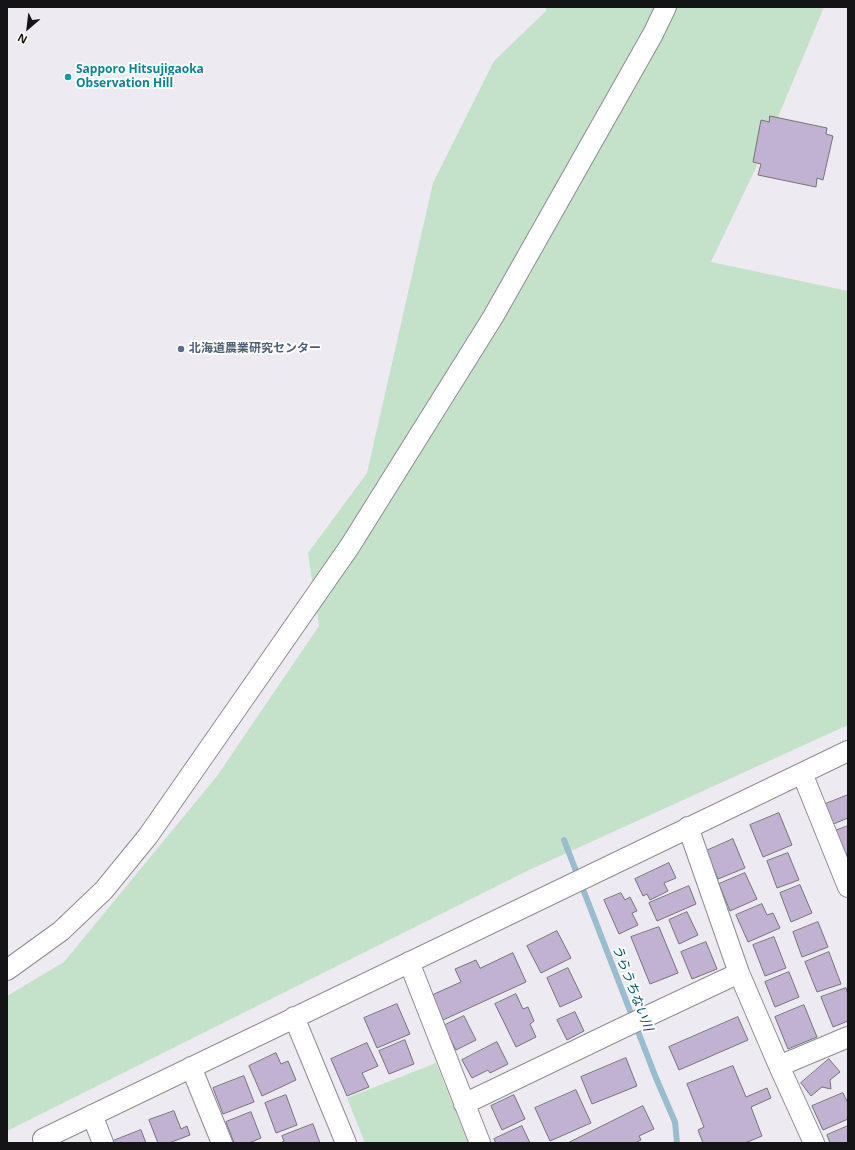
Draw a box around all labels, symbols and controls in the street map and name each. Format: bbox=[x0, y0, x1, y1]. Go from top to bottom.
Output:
north arrow bbox=[8, 8, 48, 48]
text: N bbox=[15, 30, 30, 48]
place label: Sapporo Hitsujigaoka Observation Hill bbox=[76, 63, 204, 91]
marker: Sapporo Hitsujigaoka Observation Hill bbox=[63, 72, 73, 82]
place label: 北海道農業研究センター bbox=[189, 342, 321, 356]
marker: 北海道農業研究センター bbox=[176, 344, 186, 354]
water label: うらうちない川 bbox=[608, 943, 656, 1033]

